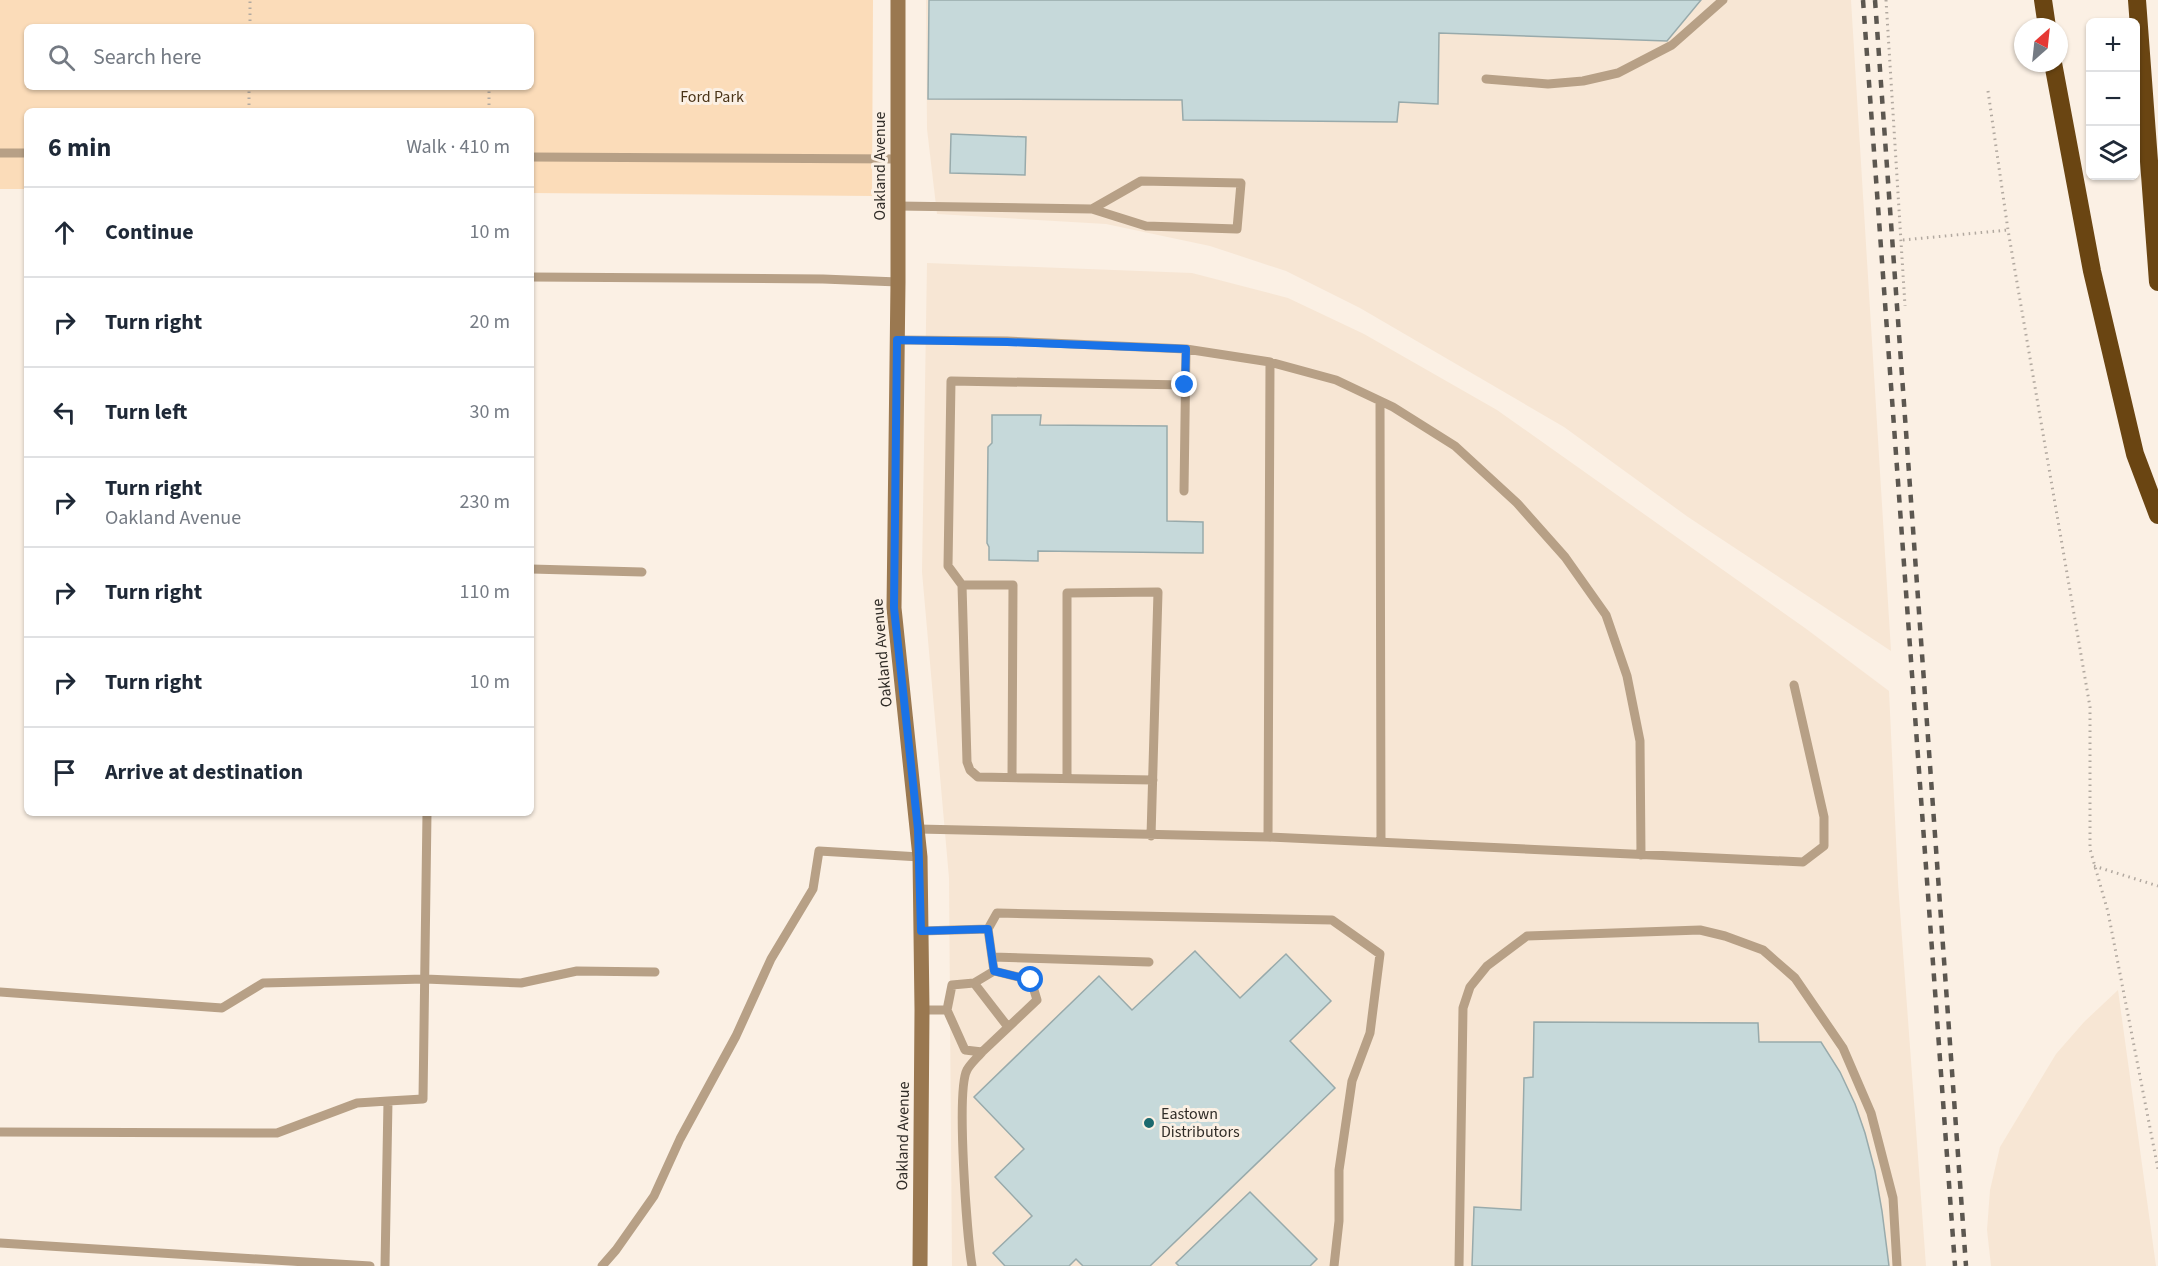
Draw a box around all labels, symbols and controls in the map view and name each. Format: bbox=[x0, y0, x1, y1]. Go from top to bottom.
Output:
north arrow bbox=[2014, 18, 2068, 72]
map controls bbox=[2086, 18, 2140, 180]
button: + bbox=[2086, 18, 2140, 72]
search box bbox=[24, 24, 534, 90]
icon: search bbox=[45, 41, 78, 74]
text: Search here bbox=[93, 41, 201, 73]
button: − bbox=[2086, 72, 2140, 126]
park label: Ford Park bbox=[680, 86, 744, 108]
street label: Oakland Avenue bbox=[869, 111, 891, 220]
button: layers bbox=[2086, 126, 2140, 180]
text: 6 min bbox=[48, 129, 111, 166]
text: Walk · 410 m bbox=[406, 133, 510, 161]
icon: ahead bbox=[48, 216, 81, 249]
text: Continue bbox=[105, 216, 194, 248]
text: 10 m bbox=[470, 218, 510, 246]
icon: right bbox=[48, 306, 81, 339]
text: Turn right bbox=[105, 306, 202, 338]
text: 20 m bbox=[470, 308, 510, 336]
route end bbox=[1171, 371, 1197, 397]
icon: left bbox=[48, 396, 81, 429]
text: Turn left bbox=[105, 396, 187, 428]
text: 30 m bbox=[470, 398, 510, 426]
text: Turn right bbox=[105, 472, 202, 504]
icon: right bbox=[48, 486, 81, 519]
text: 230 m bbox=[460, 488, 510, 516]
text: Oakland Avenue bbox=[105, 504, 241, 532]
icon: right bbox=[48, 576, 81, 609]
text: Turn right bbox=[105, 576, 202, 608]
text: 110 m bbox=[460, 578, 510, 606]
street label: Oakland Avenue bbox=[866, 598, 898, 708]
icon: right bbox=[48, 666, 81, 699]
text: Turn right bbox=[105, 666, 202, 698]
text: 10 m bbox=[470, 668, 510, 696]
icon: arrive bbox=[48, 756, 81, 789]
text: Arrive at destination bbox=[105, 756, 303, 788]
route start bbox=[1017, 966, 1043, 992]
street label: Oakland Avenue bbox=[891, 1081, 915, 1191]
place label: Eastown Distributors bbox=[1161, 1103, 1240, 1143]
marker: Eastown Distributors bbox=[1142, 1116, 1156, 1130]

